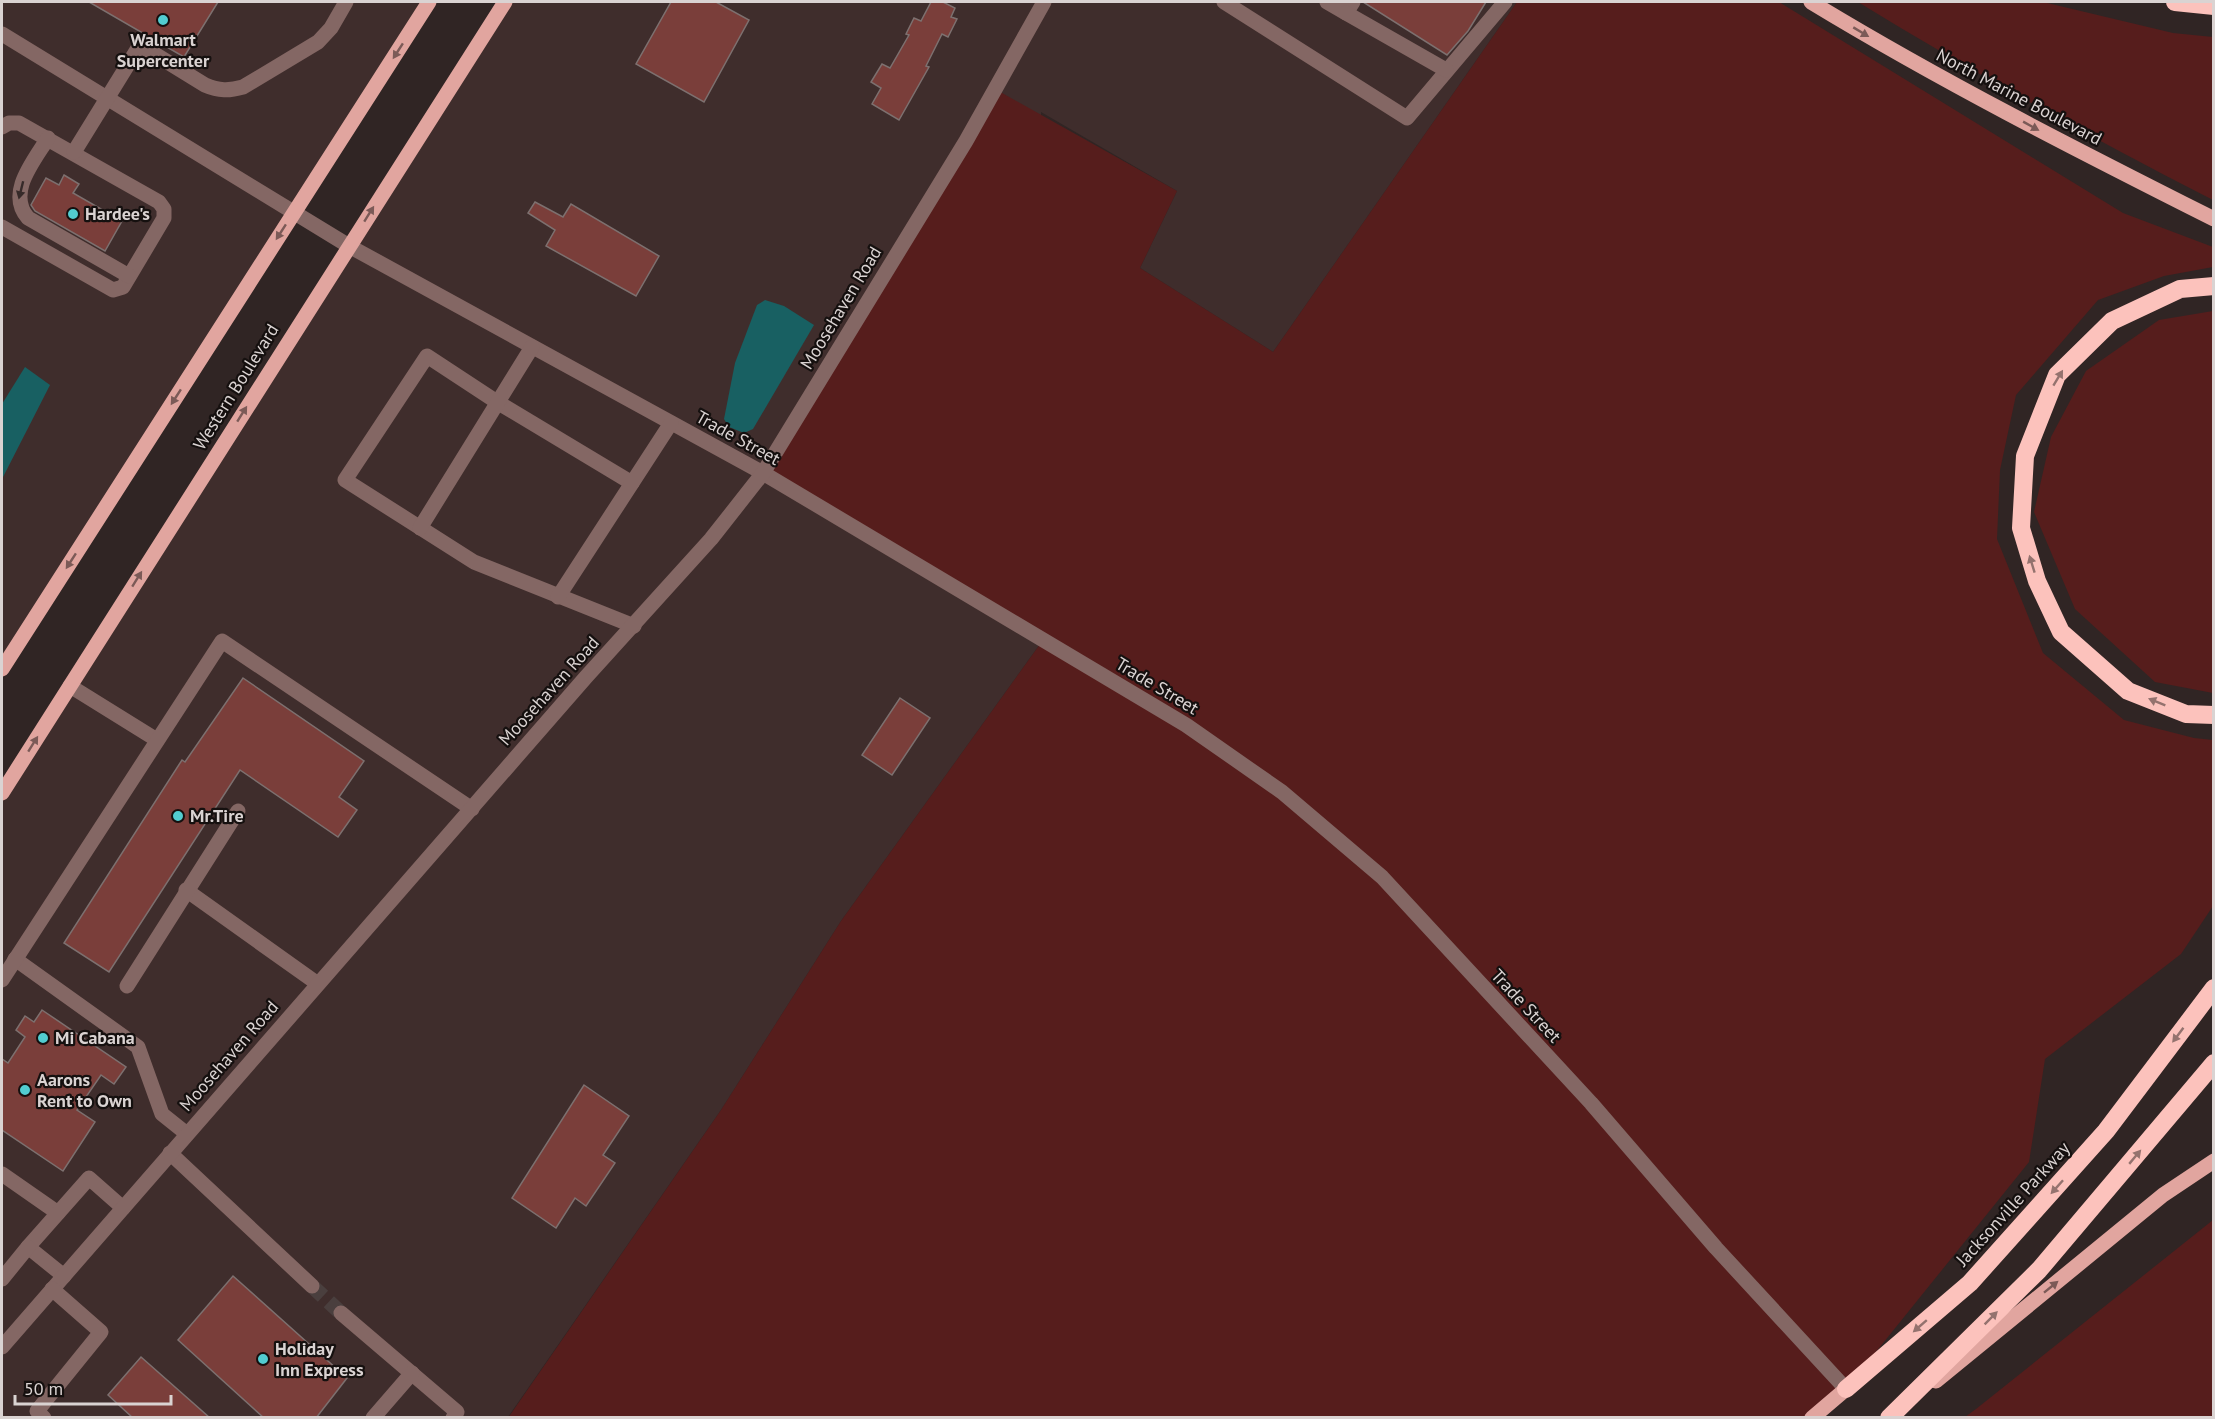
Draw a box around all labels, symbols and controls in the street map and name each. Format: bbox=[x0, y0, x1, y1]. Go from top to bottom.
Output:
marker: Walmart Supercenter bbox=[156, 13, 170, 27]
one-way arrow bbox=[1853, 26, 1869, 37]
place label: Walmart Supercenter bbox=[117, 28, 210, 72]
one-way arrow bbox=[392, 43, 403, 59]
street label: North Marine Boulevard bbox=[1932, 43, 2106, 150]
one-way arrow bbox=[2023, 121, 2040, 131]
one-way arrow bbox=[16, 180, 26, 199]
place label: Hardee's bbox=[85, 202, 150, 225]
one-way arrow bbox=[363, 206, 374, 222]
marker: Hardee's bbox=[66, 207, 80, 221]
one-way arrow bbox=[275, 224, 286, 240]
street label: Moosehaven Road bbox=[795, 242, 886, 373]
street label: Western Boulevard bbox=[188, 320, 283, 454]
one-way arrow bbox=[2052, 369, 2063, 386]
one-way arrow bbox=[170, 388, 181, 405]
street label: Trade Street bbox=[692, 405, 784, 470]
one-way arrow bbox=[236, 406, 247, 422]
one-way arrow bbox=[65, 553, 76, 569]
one-way arrow bbox=[2027, 555, 2036, 573]
one-way arrow bbox=[132, 571, 143, 587]
street label: Moosehaven Road bbox=[493, 631, 604, 750]
street label: Trade Street bbox=[1112, 652, 1203, 719]
one-way arrow bbox=[2148, 697, 2166, 707]
one-way arrow bbox=[27, 736, 39, 752]
place label: Mr.Tire bbox=[190, 804, 244, 827]
marker: Mr.Tire bbox=[171, 809, 185, 823]
street label: Trade Street bbox=[1486, 964, 1566, 1047]
street label: Moosehaven Road bbox=[174, 996, 283, 1116]
place label: Mi Cabana bbox=[55, 1026, 135, 1049]
one-way arrow bbox=[2173, 1027, 2185, 1042]
marker: Mi Cabana bbox=[36, 1031, 50, 1045]
place label: Aarons Rent to Own bbox=[37, 1068, 132, 1112]
marker: Aarons Rent to Own bbox=[18, 1083, 32, 1097]
street label: Jacksonville Parkway bbox=[1950, 1136, 2075, 1271]
one-way arrow bbox=[2129, 1149, 2142, 1165]
one-way arrow bbox=[2050, 1179, 2064, 1194]
one-way arrow bbox=[2043, 1281, 2058, 1294]
one-way arrow bbox=[1983, 1311, 1997, 1325]
one-way arrow bbox=[1912, 1319, 1928, 1332]
place label: Holiday Inn Express bbox=[275, 1337, 364, 1381]
marker: Holiday Inn Express bbox=[256, 1352, 270, 1366]
scale bar bbox=[15, 1368, 171, 1406]
text: 50 m bbox=[24, 1377, 63, 1400]

